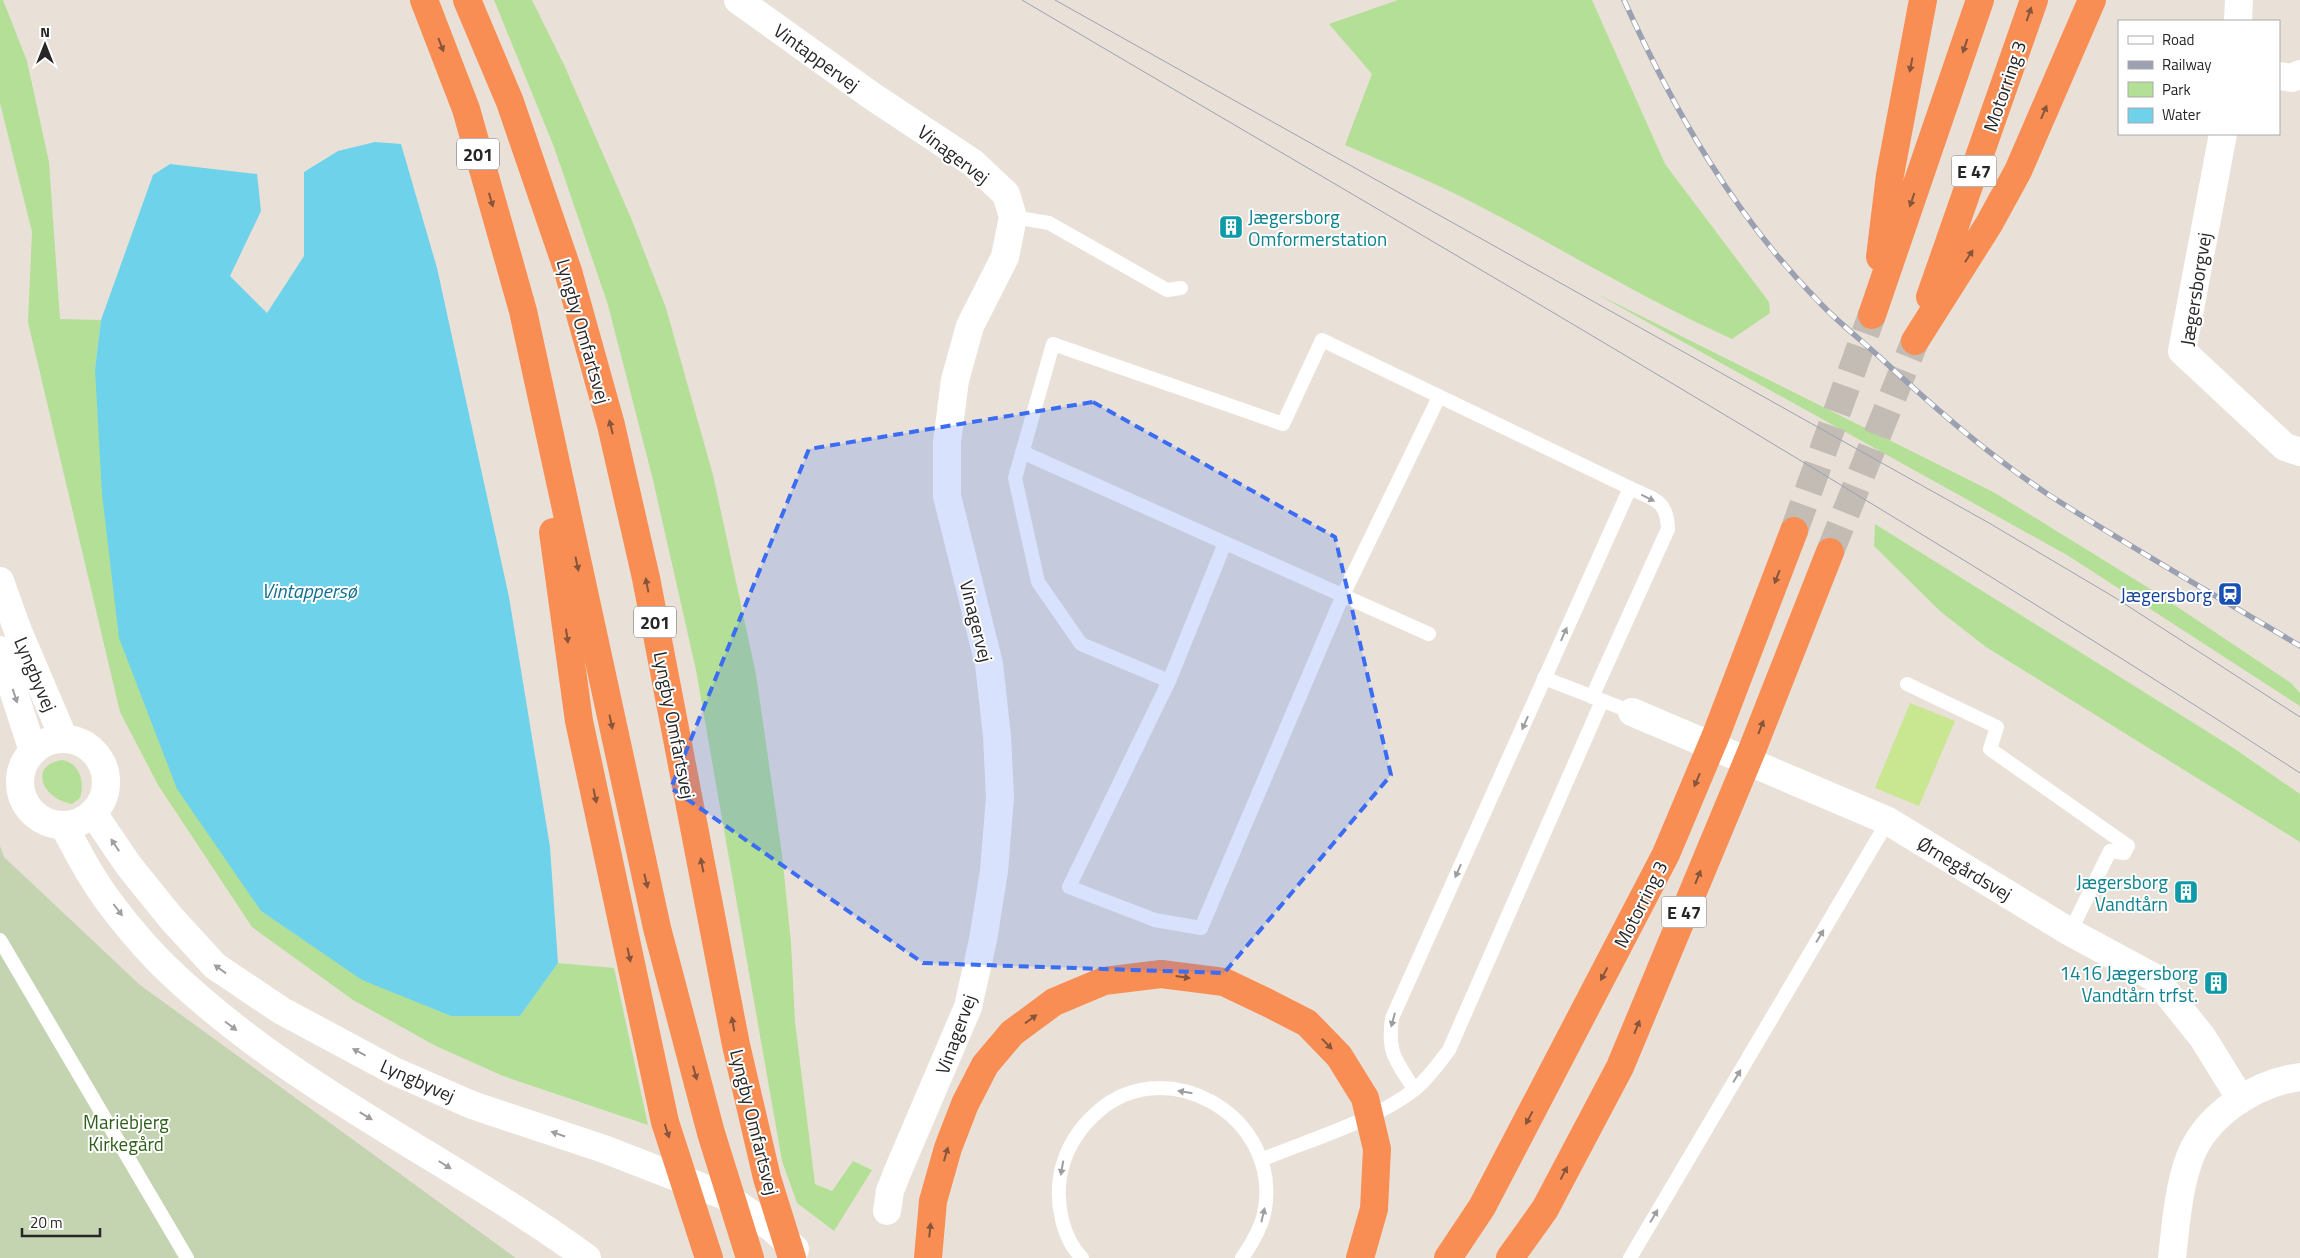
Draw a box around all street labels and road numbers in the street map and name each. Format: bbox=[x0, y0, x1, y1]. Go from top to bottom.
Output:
street label: Vintappervej bbox=[768, 16, 866, 98]
street label: Motorring 3 bbox=[1975, 37, 2033, 135]
street label: Vinagervej bbox=[912, 117, 996, 191]
road number: 201 bbox=[457, 138, 499, 170]
road number: E 47 bbox=[1952, 156, 1996, 187]
street label: Jægersborgvej bbox=[2172, 230, 2218, 348]
street label: Lyngby Omfartsvej bbox=[549, 255, 619, 407]
street label: Vinagervej bbox=[953, 577, 1001, 665]
road number: 201 bbox=[634, 606, 676, 638]
street label: Lyngbyvej bbox=[7, 632, 65, 716]
street label: Lyngby Omfartsvej bbox=[647, 649, 703, 801]
street label: Ørnegårdsvej bbox=[1912, 828, 2018, 908]
street label: Motorring 3 bbox=[1606, 855, 1674, 953]
road number: E 47 bbox=[1662, 896, 1706, 928]
street label: Vinagervej bbox=[927, 990, 983, 1078]
street label: Lyngby Omfartsvej bbox=[723, 1046, 787, 1198]
street label: Lyngbyvej bbox=[376, 1051, 460, 1109]

